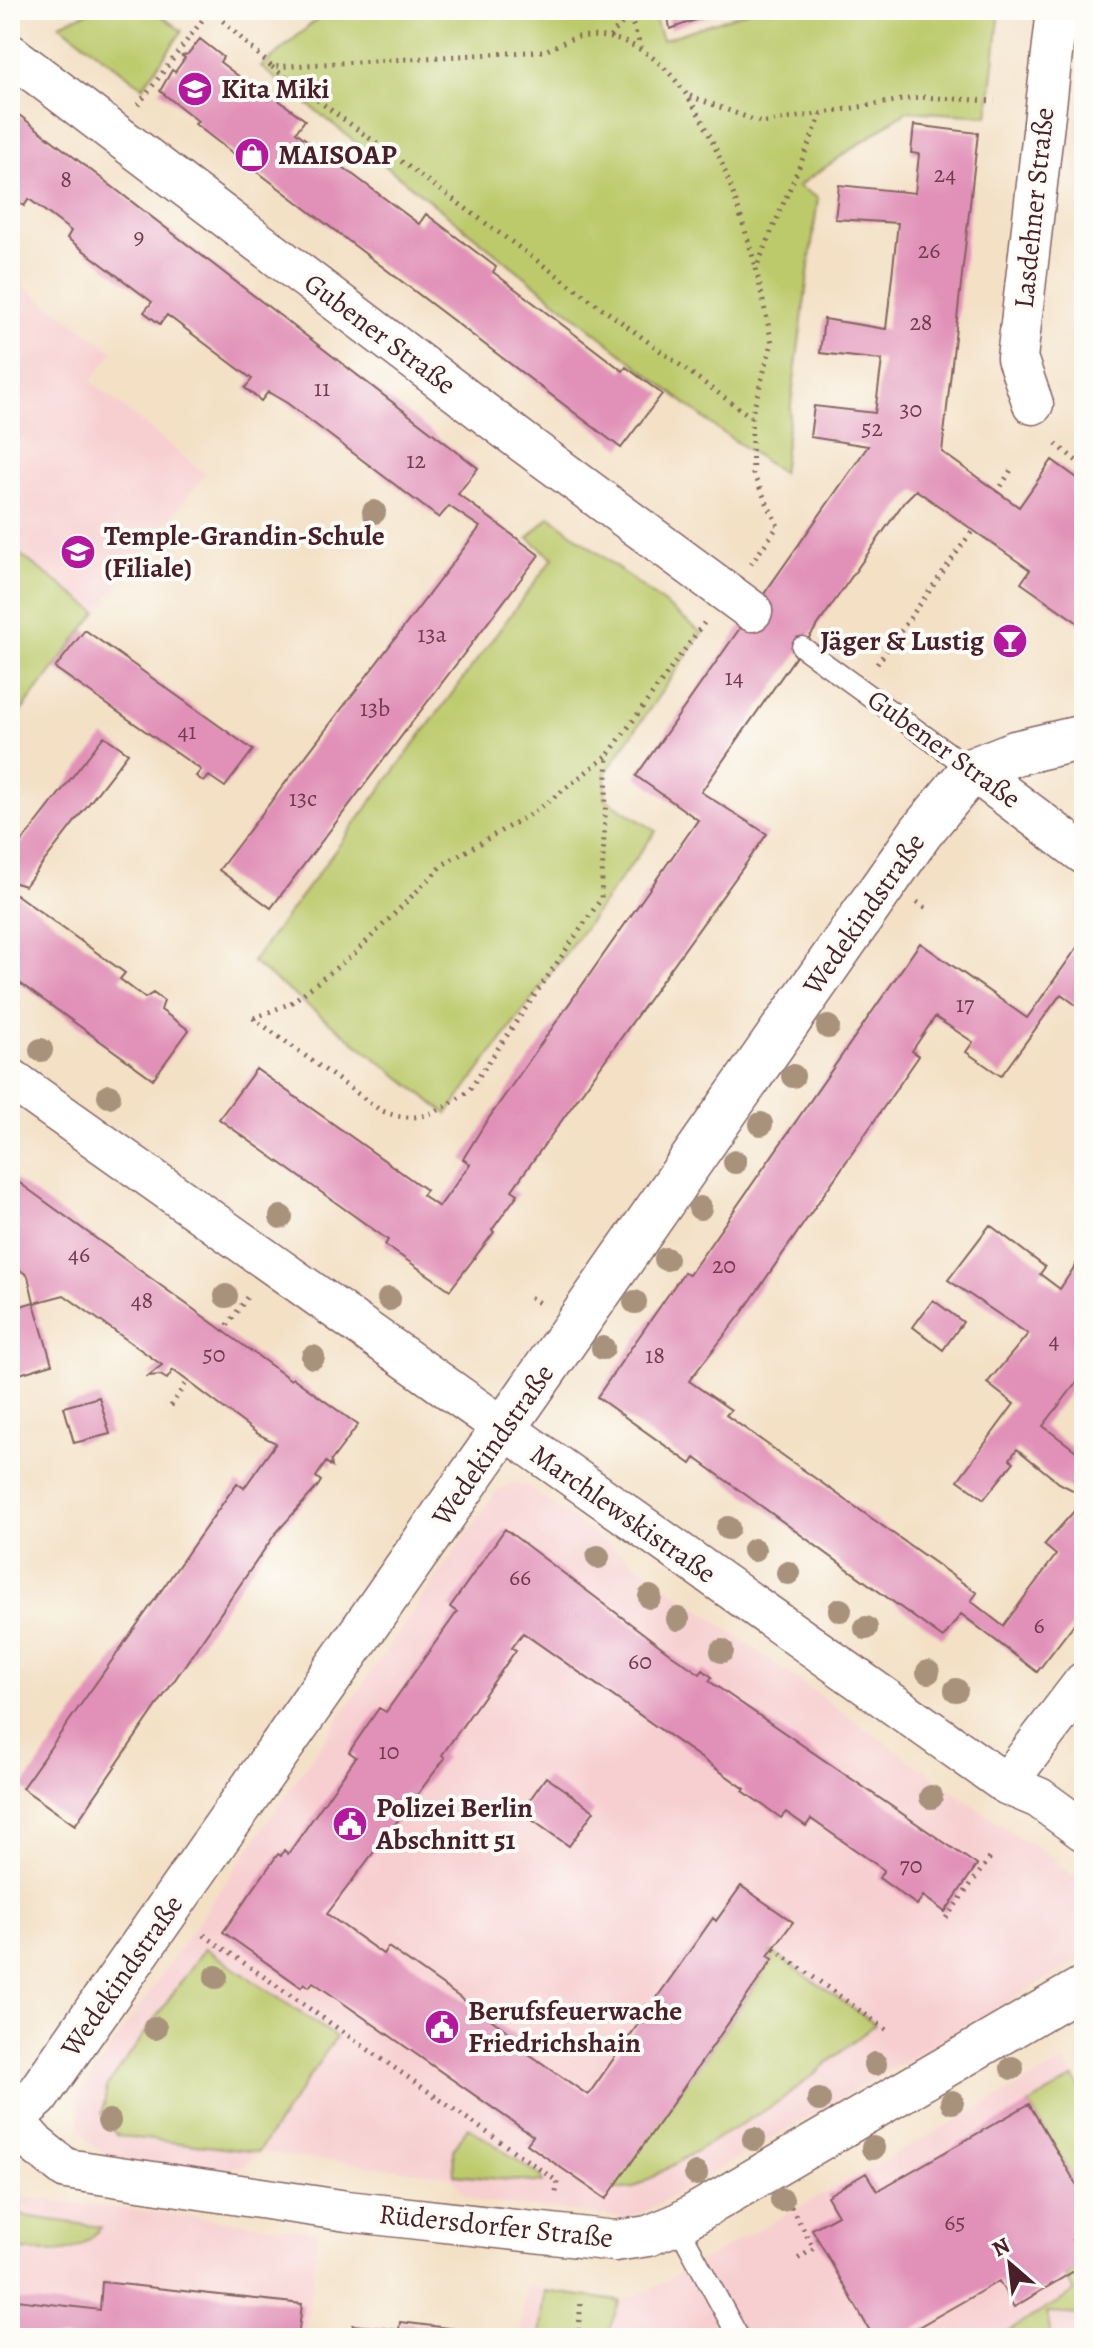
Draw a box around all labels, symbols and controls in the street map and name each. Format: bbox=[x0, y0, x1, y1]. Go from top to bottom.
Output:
school or university icon: Kita Miki bbox=[176, 70, 214, 108]
place label: Kita Miki bbox=[221, 70, 329, 108]
street label: Lasdehner Straße bbox=[1005, 106, 1063, 310]
shop icon: MAISOAP bbox=[233, 136, 271, 174]
place label: MAISOAP bbox=[278, 136, 397, 174]
house number: 24 bbox=[934, 158, 956, 190]
house number: 8 bbox=[60, 163, 72, 195]
house number: 9 bbox=[134, 220, 144, 252]
house number: 26 bbox=[918, 234, 940, 266]
street label: Gubener Straße bbox=[296, 264, 464, 404]
house number: 28 bbox=[909, 306, 933, 338]
house number: 11 bbox=[314, 372, 330, 404]
house number: 30 bbox=[900, 393, 922, 425]
house number: 52 bbox=[861, 412, 883, 444]
house number: 12 bbox=[406, 444, 426, 476]
place label: Temple-Grandin-Schule (Filiale) bbox=[104, 517, 385, 587]
school or university icon: Temple-Grandin-Schule (Filiale) bbox=[59, 533, 97, 571]
house number: 13a bbox=[417, 618, 447, 650]
place label: Jäger & Lustig bbox=[820, 622, 985, 660]
bar icon: Jäger & Lustig bbox=[991, 622, 1029, 660]
house number: 14 bbox=[724, 661, 744, 693]
street label: Gubener Straße bbox=[860, 680, 1028, 818]
house number: 13b bbox=[360, 692, 390, 724]
house number: 41 bbox=[177, 715, 197, 747]
house number: 13c bbox=[289, 782, 317, 814]
street label: Wedekindstraße bbox=[794, 826, 934, 1003]
house number: 17 bbox=[956, 988, 975, 1020]
house number: 46 bbox=[68, 1238, 90, 1270]
house number: 20 bbox=[712, 1249, 736, 1281]
house number: 48 bbox=[131, 1284, 153, 1316]
house number: 4 bbox=[1049, 1324, 1060, 1356]
house number: 50 bbox=[202, 1338, 226, 1370]
house number: 18 bbox=[645, 1339, 665, 1371]
street label: Wedekindstraße bbox=[423, 1357, 563, 1534]
street label: Marchlewskistraße bbox=[522, 1436, 724, 1592]
house number: 66 bbox=[509, 1561, 531, 1593]
house number: 6 bbox=[1033, 1609, 1045, 1641]
house number: 60 bbox=[628, 1645, 652, 1677]
house number: 10 bbox=[379, 1735, 400, 1767]
place label: Polizei Berlin Abschnitt 51 bbox=[375, 1789, 533, 1859]
public building icon: Polizei Berlin Abschnitt 51 bbox=[331, 1805, 369, 1843]
house number: 70 bbox=[900, 1849, 922, 1881]
street label: Wedekindstraße bbox=[52, 1888, 192, 2065]
place label: Berufsfeuerwache Friedrichshain bbox=[468, 1992, 682, 2062]
public building icon: Berufsfeuerwache Friedrichshain bbox=[423, 2008, 461, 2046]
street label: Rüdersdorfer Straße bbox=[377, 2195, 615, 2257]
house number: 65 bbox=[944, 2206, 966, 2238]
north arrow bbox=[970, 2224, 1050, 2304]
text: N bbox=[987, 2230, 1015, 2264]

